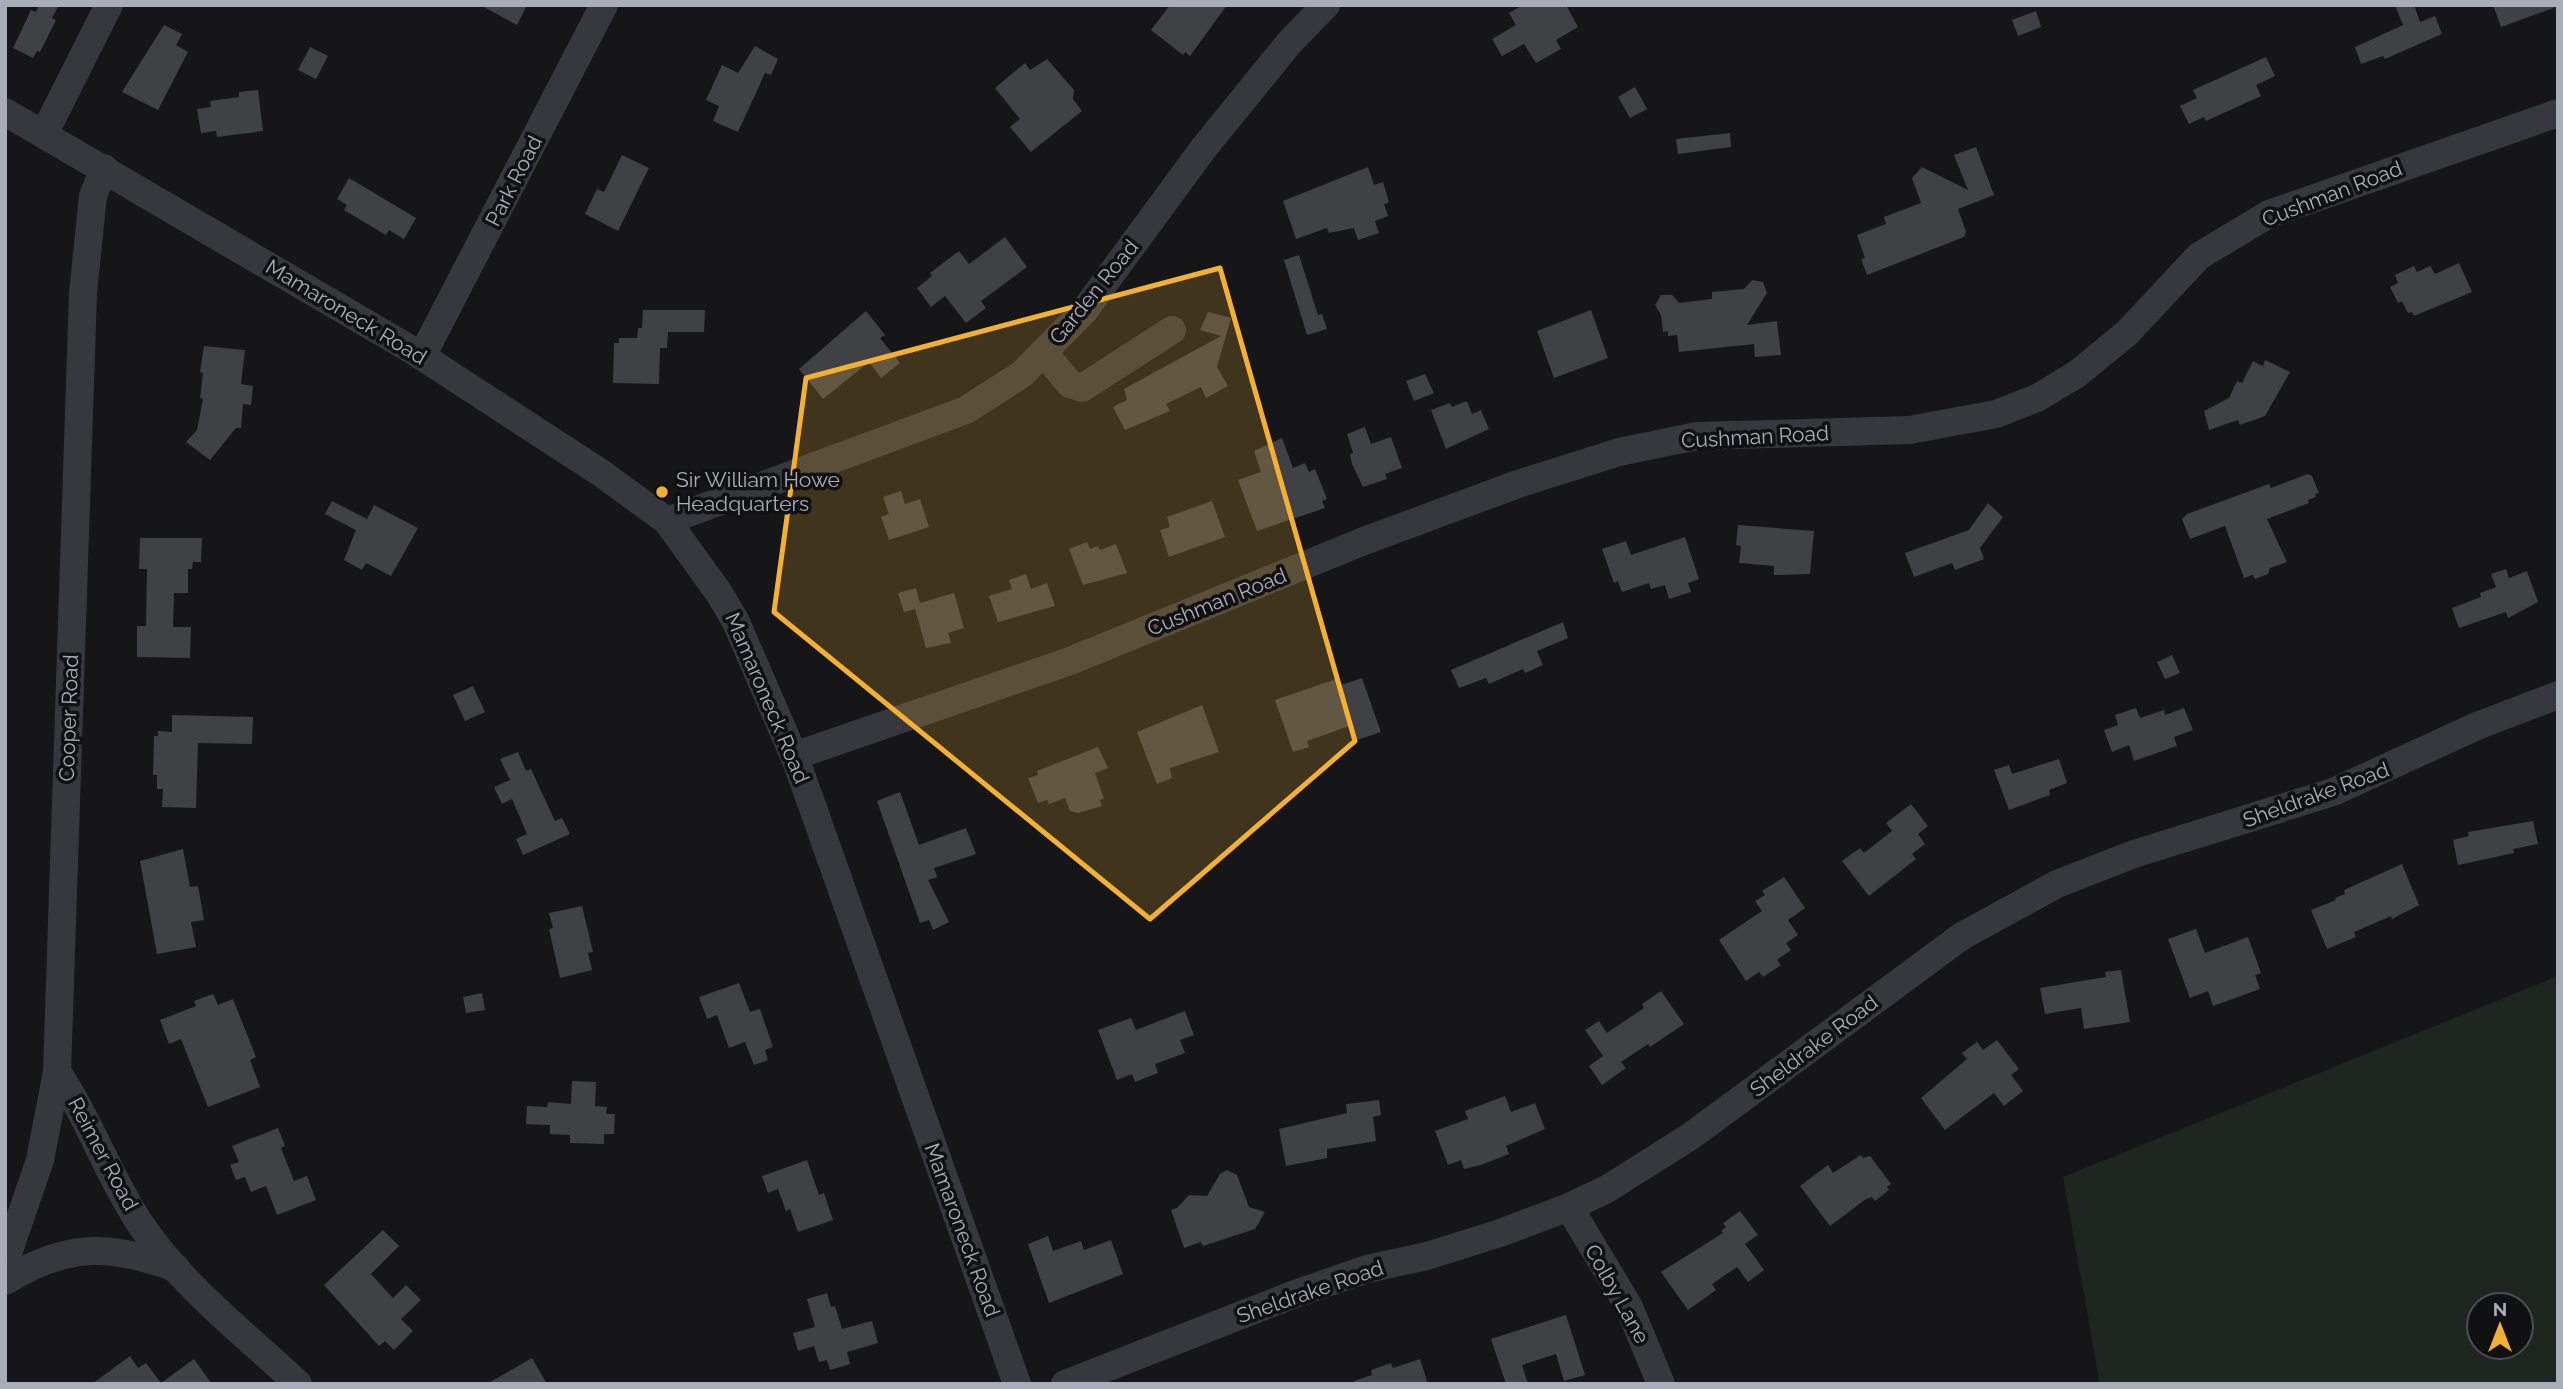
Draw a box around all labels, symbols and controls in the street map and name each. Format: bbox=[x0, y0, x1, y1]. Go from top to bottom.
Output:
street label: Park Road bbox=[480, 131, 547, 230]
street label: Cushman Road bbox=[2258, 155, 2405, 232]
street label: Garden Road bbox=[1044, 235, 1143, 349]
street label: Mamaroneck Road bbox=[261, 254, 431, 369]
street label: Cushman Road bbox=[1680, 420, 1830, 453]
place label: Sir William Howe Headquarters bbox=[676, 467, 840, 516]
marker: Sir William Howe Headquarters bbox=[654, 484, 670, 500]
street label: Cushman Road bbox=[1144, 562, 1290, 641]
street label: Mamaroneck Road bbox=[720, 609, 815, 787]
street label: Cooper Road bbox=[54, 654, 83, 782]
street label: Sheldrake Road bbox=[2239, 757, 2392, 833]
street label: Sheldrake Road bbox=[1745, 989, 1883, 1102]
street label: Reimer Road bbox=[63, 1093, 144, 1215]
street label: Mamaroneck Road bbox=[919, 1140, 1006, 1320]
street label: Colby Lane bbox=[1580, 1240, 1655, 1348]
street label: Sheldrake Road bbox=[1233, 1255, 1386, 1328]
north arrow bbox=[2465, 1291, 2535, 1361]
text: N bbox=[2493, 1298, 2507, 1320]

